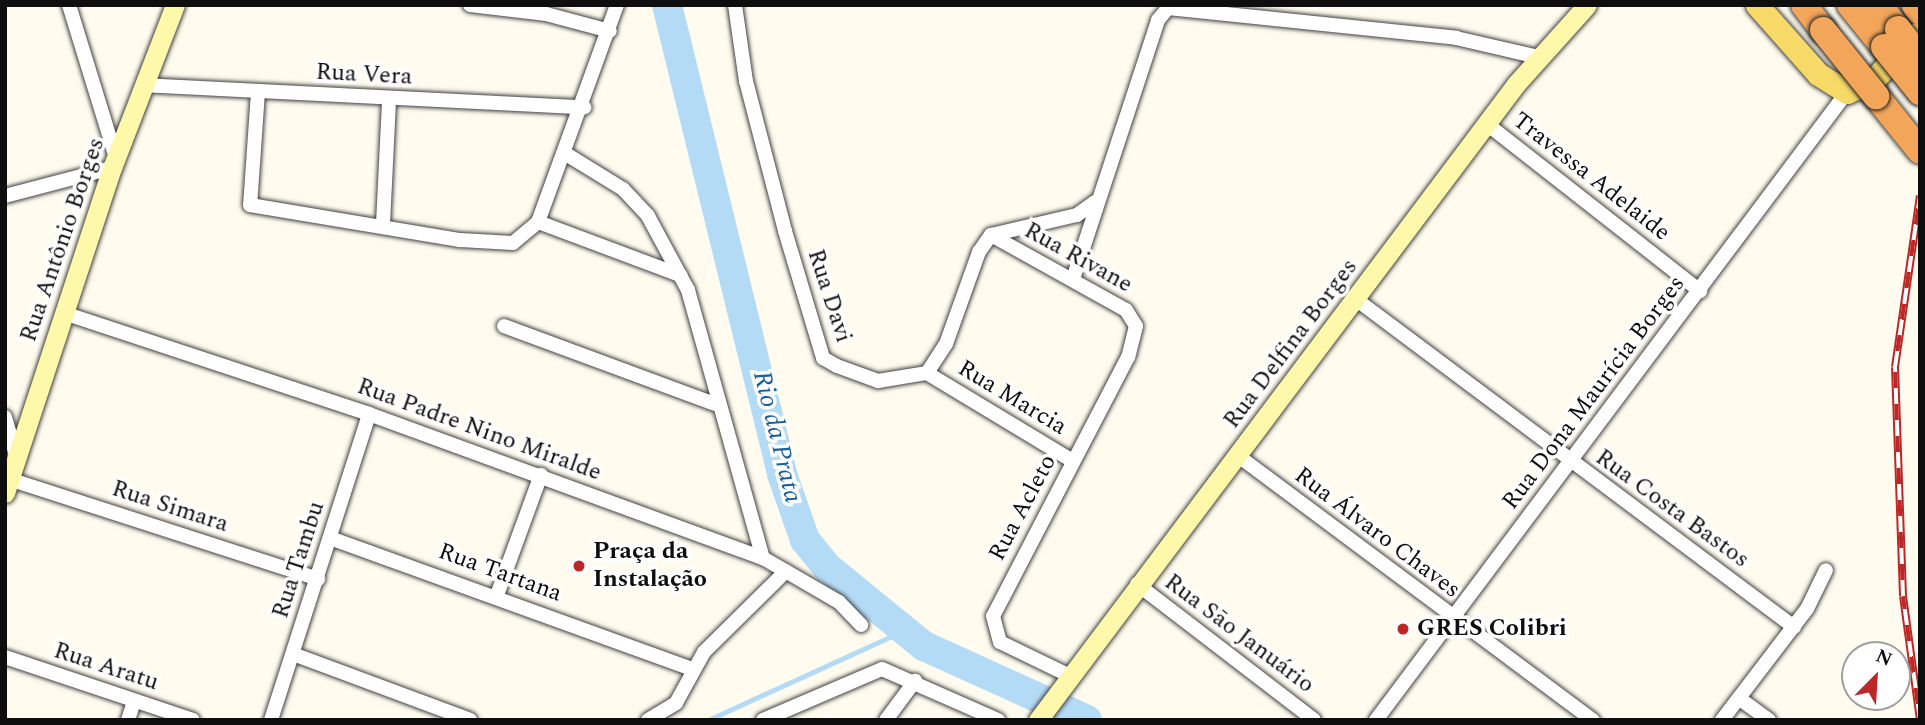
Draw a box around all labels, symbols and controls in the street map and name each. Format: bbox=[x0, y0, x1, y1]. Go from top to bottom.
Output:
street label: Rua Vera bbox=[315, 58, 413, 92]
street label: Travessa Adelaide bbox=[1506, 106, 1676, 248]
street label: Rua Antônio Borges bbox=[15, 134, 111, 346]
street label: Rua Rivane bbox=[1019, 216, 1137, 300]
street label: Rua Davi bbox=[800, 246, 858, 346]
street label: Rua Delfina Borges bbox=[1218, 253, 1364, 435]
street label: Rua Dona Maurícia Borges bbox=[1497, 270, 1691, 516]
street label: Rua Marcia bbox=[952, 354, 1072, 442]
water label: Rio da Prata bbox=[746, 368, 808, 506]
street label: Rua Padre Nino Miralde bbox=[353, 372, 605, 488]
street label: Rua Costa Bastos bbox=[1589, 443, 1755, 575]
street label: Rua Acleto bbox=[983, 450, 1063, 566]
street label: Rua Álvaro Chaves bbox=[1288, 461, 1466, 605]
street label: Rua Simara bbox=[108, 475, 232, 539]
street label: Rua Tambu bbox=[267, 498, 331, 622]
street label: Rua Tartana bbox=[434, 537, 566, 609]
place label: Praça da Instalação bbox=[593, 538, 707, 594]
marker: Praça da Instalação bbox=[571, 558, 587, 574]
street label: Rua Sāo Januário bbox=[1158, 568, 1320, 700]
place label: GRES Colibri bbox=[1417, 615, 1567, 643]
marker: GRES Colibri bbox=[1395, 621, 1411, 637]
street label: Rua Aratu bbox=[50, 637, 162, 697]
north arrow bbox=[1841, 641, 1911, 711]
text: N bbox=[1871, 642, 1897, 675]

